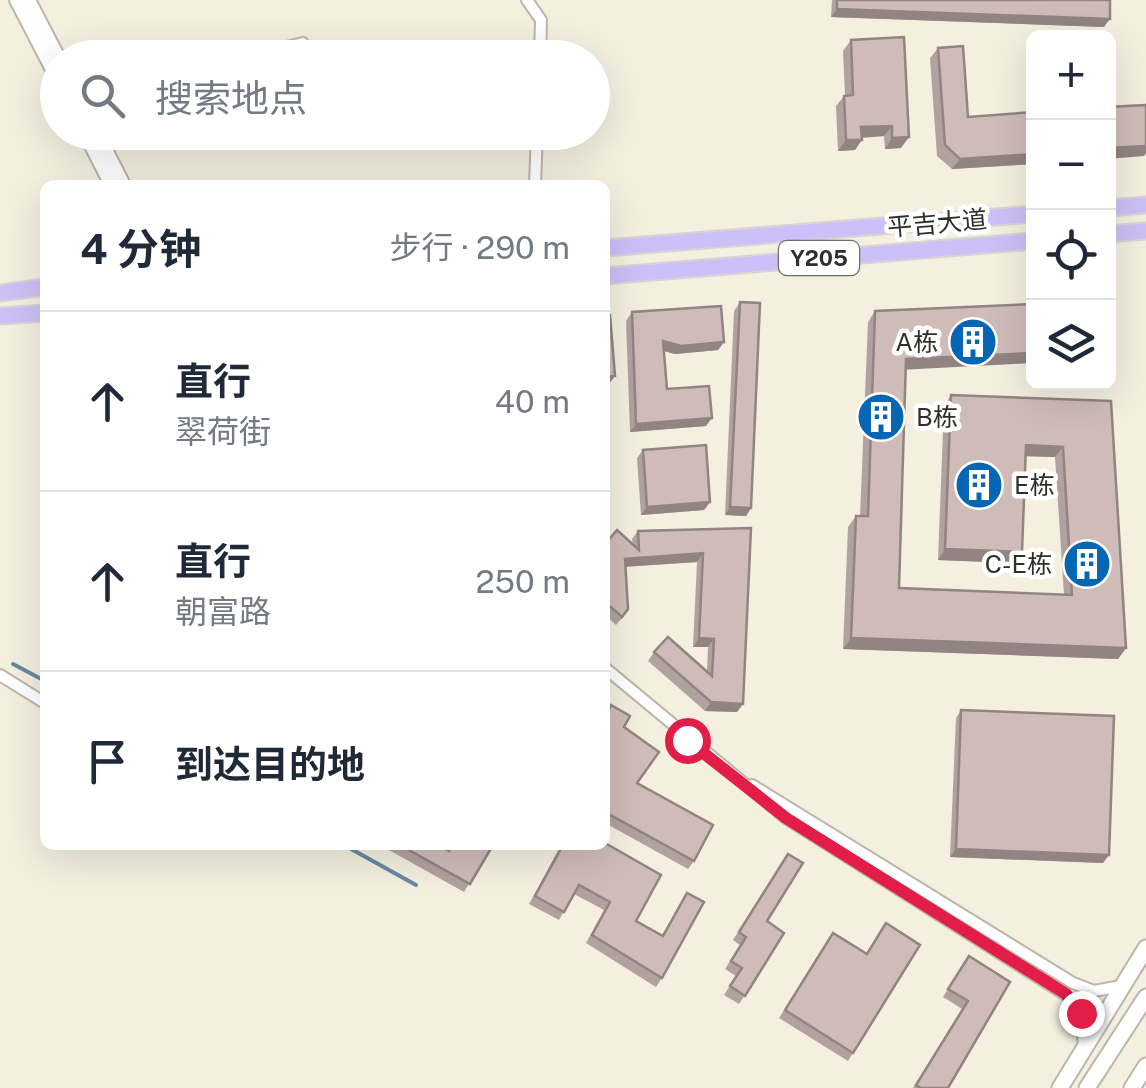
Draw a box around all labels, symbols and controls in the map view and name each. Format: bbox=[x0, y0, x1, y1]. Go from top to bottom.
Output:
map controls bbox=[1026, 30, 1116, 390]
button: + bbox=[1026, 30, 1116, 120]
search box bbox=[40, 40, 610, 150]
icon: search bbox=[75, 68, 130, 123]
text: 搜索地点 bbox=[155, 76, 307, 121]
button: − bbox=[1026, 120, 1116, 210]
street label: 平吉大道 bbox=[886, 204, 988, 242]
button: locate bbox=[1026, 210, 1116, 300]
text: 4 分钟 bbox=[80, 224, 201, 273]
text: 步行 · 290 m bbox=[389, 229, 570, 266]
road number: Y205 bbox=[779, 241, 859, 275]
button: layers bbox=[1026, 300, 1116, 390]
building icon: A栋 bbox=[947, 316, 999, 368]
place label: A栋 bbox=[895, 327, 938, 357]
text: 直行 bbox=[175, 359, 251, 404]
icon: ahead bbox=[80, 374, 135, 429]
text: 40 m bbox=[495, 383, 570, 420]
building icon: B栋 bbox=[855, 391, 907, 443]
place label: B栋 bbox=[916, 402, 958, 432]
text: 翠荷街 bbox=[175, 413, 271, 450]
building icon: E栋 bbox=[953, 459, 1005, 511]
place label: E栋 bbox=[1014, 470, 1055, 500]
building icon: C-E栋 bbox=[1061, 538, 1113, 590]
text: 直行 bbox=[175, 539, 251, 584]
place label: C-E栋 bbox=[985, 549, 1052, 579]
icon: ahead bbox=[80, 554, 135, 609]
text: 250 m bbox=[475, 563, 570, 600]
text: 朝富路 bbox=[175, 593, 271, 630]
route start bbox=[665, 718, 711, 764]
icon: arrive bbox=[80, 734, 135, 789]
text: 到达目的地 bbox=[175, 742, 365, 787]
route end bbox=[1059, 991, 1105, 1037]

